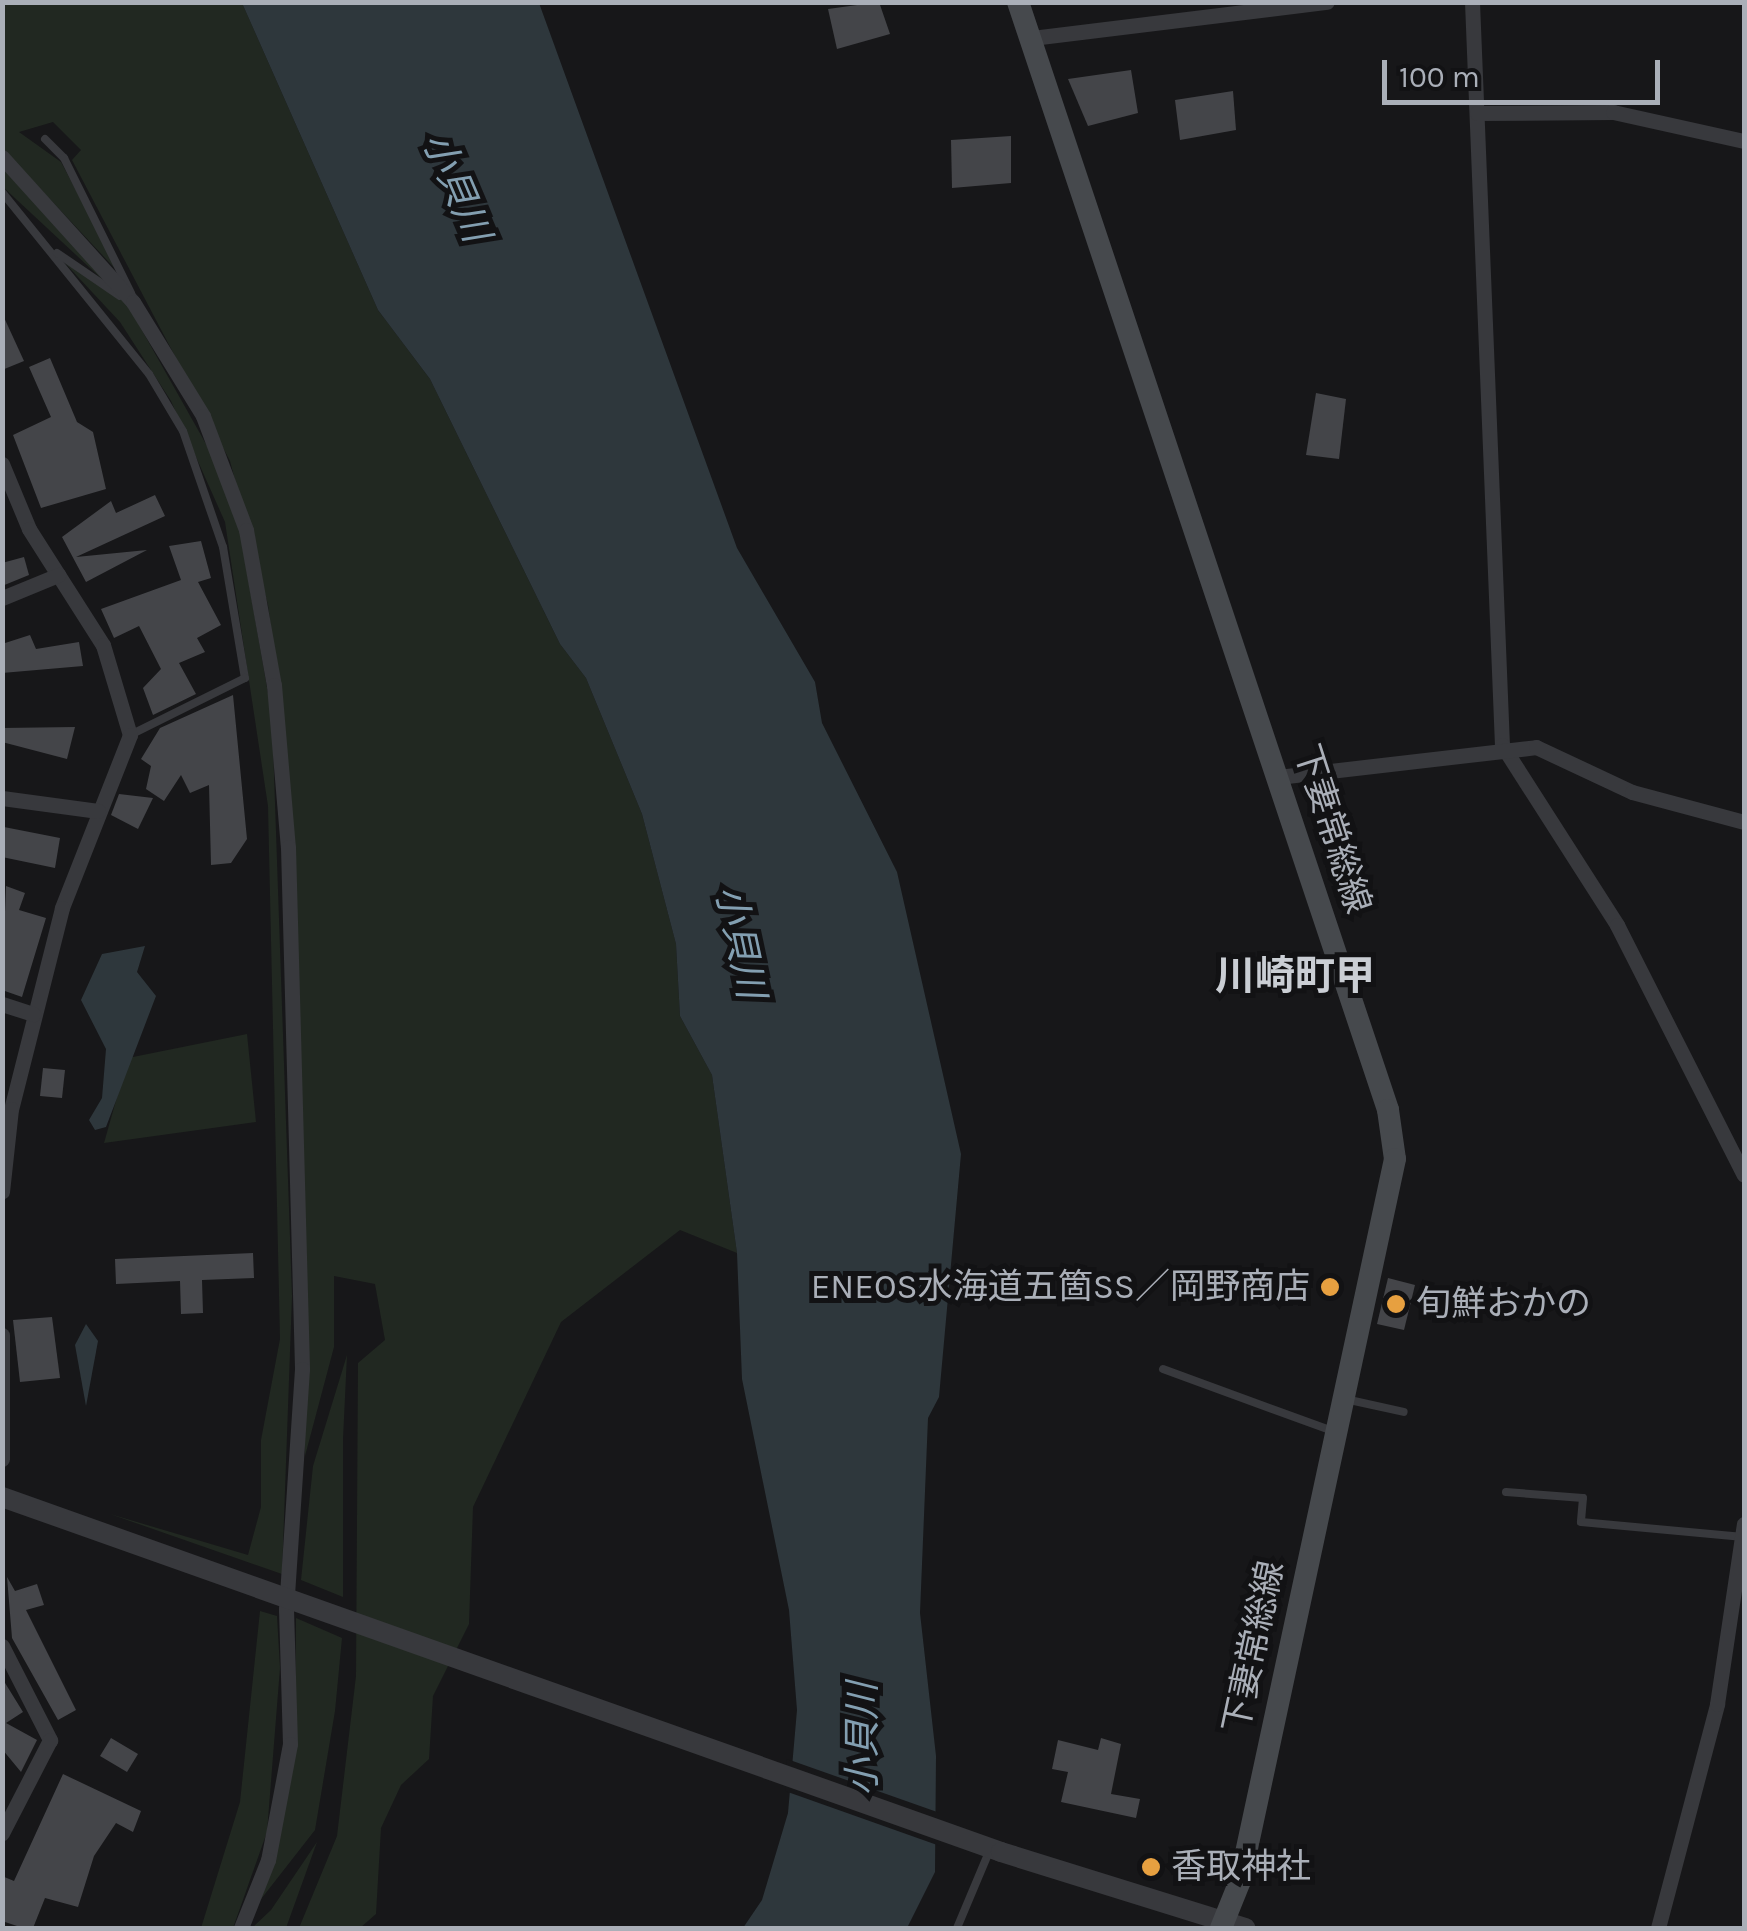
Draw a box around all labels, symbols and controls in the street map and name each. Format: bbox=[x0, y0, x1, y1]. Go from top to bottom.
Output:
scale bar bbox=[1387, 40, 1664, 102]
text: 100 m bbox=[1399, 59, 1480, 95]
water label: 小貝川 bbox=[413, 126, 499, 248]
street label: 下妻常総線 bbox=[1285, 739, 1379, 919]
water label: 小貝川 bbox=[706, 882, 774, 1002]
district label: 川崎町甲 bbox=[1215, 952, 1375, 1000]
place label: ENEOS水海道五箇SS／岡野商店 bbox=[811, 1266, 1310, 1308]
marker: ENEOS水海道五箇SS／岡野商店 bbox=[1319, 1276, 1341, 1298]
place label: 旬鮮おかの bbox=[1416, 1283, 1591, 1325]
marker: 旬鮮おかの bbox=[1385, 1293, 1407, 1315]
street label: 下妻常総線 bbox=[1215, 1557, 1293, 1737]
water label: 小貝川 bbox=[840, 1682, 886, 1796]
place label: 香取神社 bbox=[1171, 1846, 1311, 1888]
marker: 香取神社 bbox=[1140, 1856, 1162, 1878]

